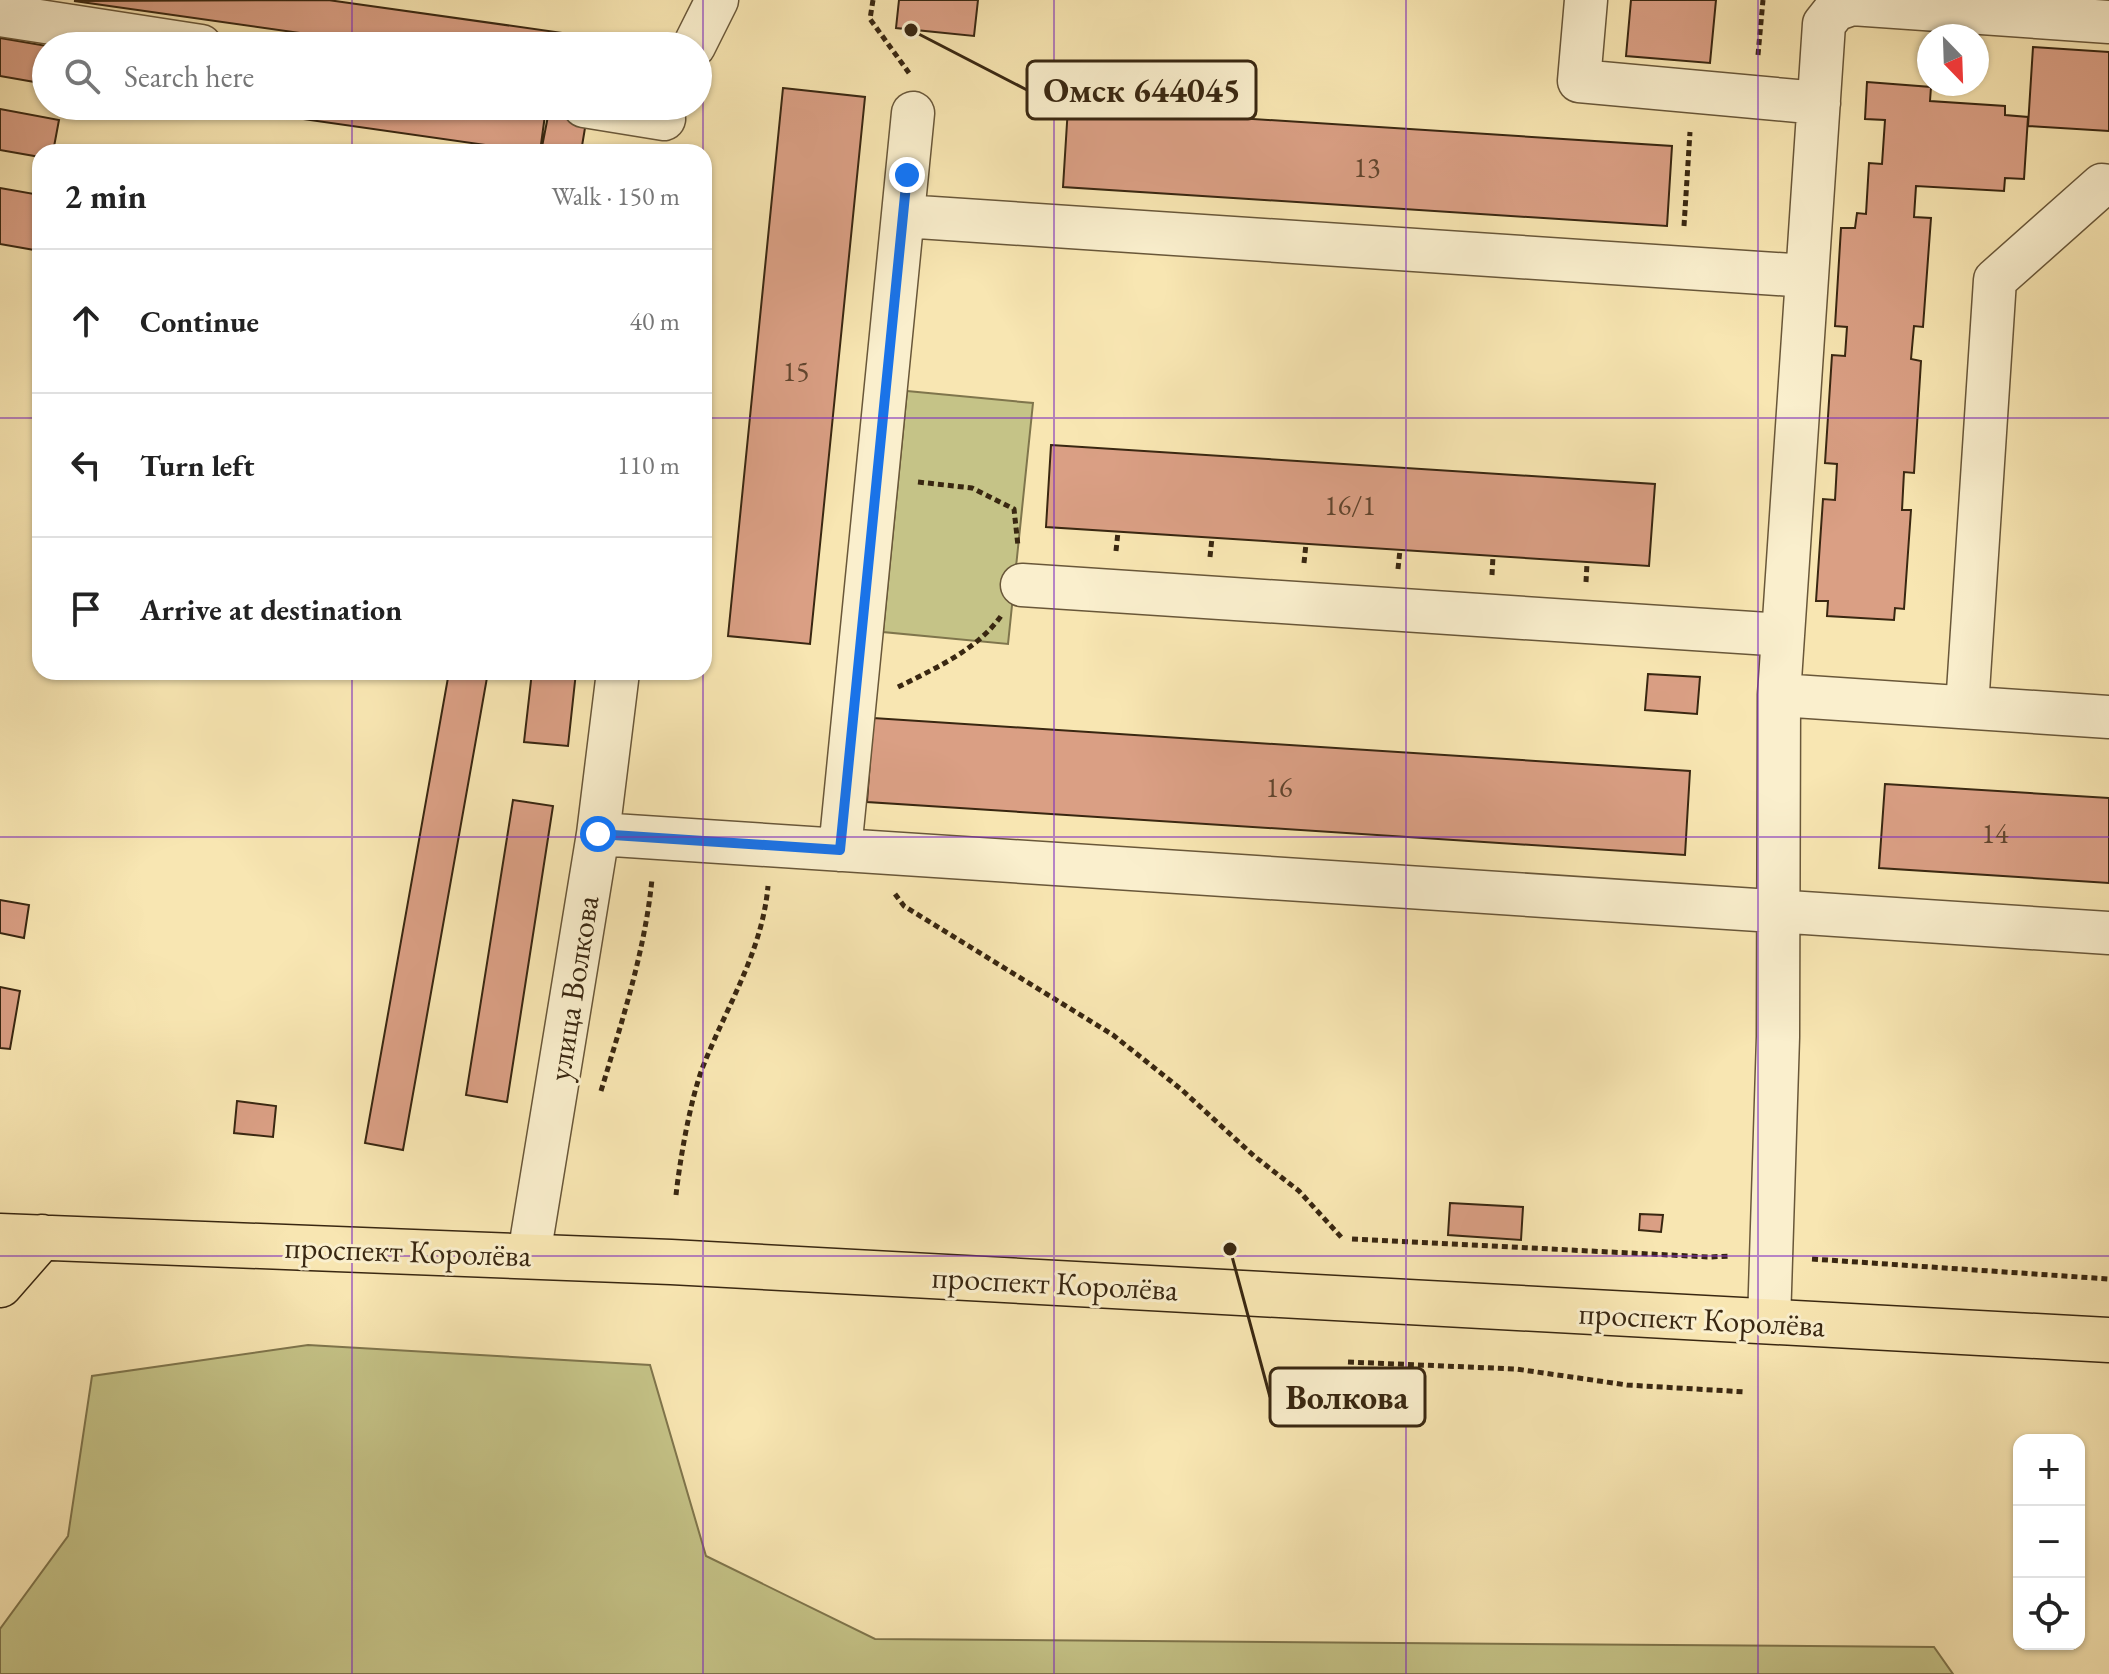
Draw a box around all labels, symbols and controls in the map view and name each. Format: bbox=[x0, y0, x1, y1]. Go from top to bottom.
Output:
north arrow bbox=[1917, 24, 1989, 96]
search box bbox=[32, 32, 712, 120]
icon: search bbox=[60, 54, 104, 98]
text: Search here bbox=[124, 57, 254, 96]
callout: Омск 644045 bbox=[1027, 61, 1256, 119]
text: Омск 644045 bbox=[1043, 68, 1241, 112]
house number: 13 bbox=[1354, 149, 1380, 185]
route end bbox=[889, 157, 925, 193]
text: 2 min bbox=[64, 174, 147, 218]
text: Walk · 150 m bbox=[552, 179, 680, 213]
icon: ahead bbox=[64, 299, 108, 343]
text: Continue bbox=[140, 302, 259, 341]
text: 40 m bbox=[630, 304, 680, 338]
house number: 15 bbox=[783, 353, 809, 389]
icon: left bbox=[64, 443, 108, 487]
text: Turn left bbox=[140, 446, 254, 485]
text: 110 m bbox=[617, 448, 680, 482]
house number: 16/1 bbox=[1324, 487, 1376, 523]
icon: arrive bbox=[64, 587, 108, 631]
text: Arrive at destination bbox=[140, 590, 402, 629]
house number: 16 bbox=[1266, 769, 1292, 805]
house number: 14 bbox=[1982, 815, 2009, 851]
route start bbox=[580, 816, 616, 852]
street label: улица Волкова bbox=[538, 892, 608, 1084]
street label: проспект Королёва bbox=[284, 1226, 532, 1276]
street label: проспект Королёва bbox=[931, 1256, 1179, 1310]
street label: проспект Королёва bbox=[1578, 1292, 1826, 1346]
callout: Волкова bbox=[1270, 1368, 1425, 1426]
text: Волкова bbox=[1286, 1375, 1410, 1419]
map controls bbox=[2013, 1434, 2085, 1650]
button: + bbox=[2013, 1434, 2085, 1506]
button: − bbox=[2013, 1506, 2085, 1578]
button: locate bbox=[2013, 1578, 2085, 1650]

